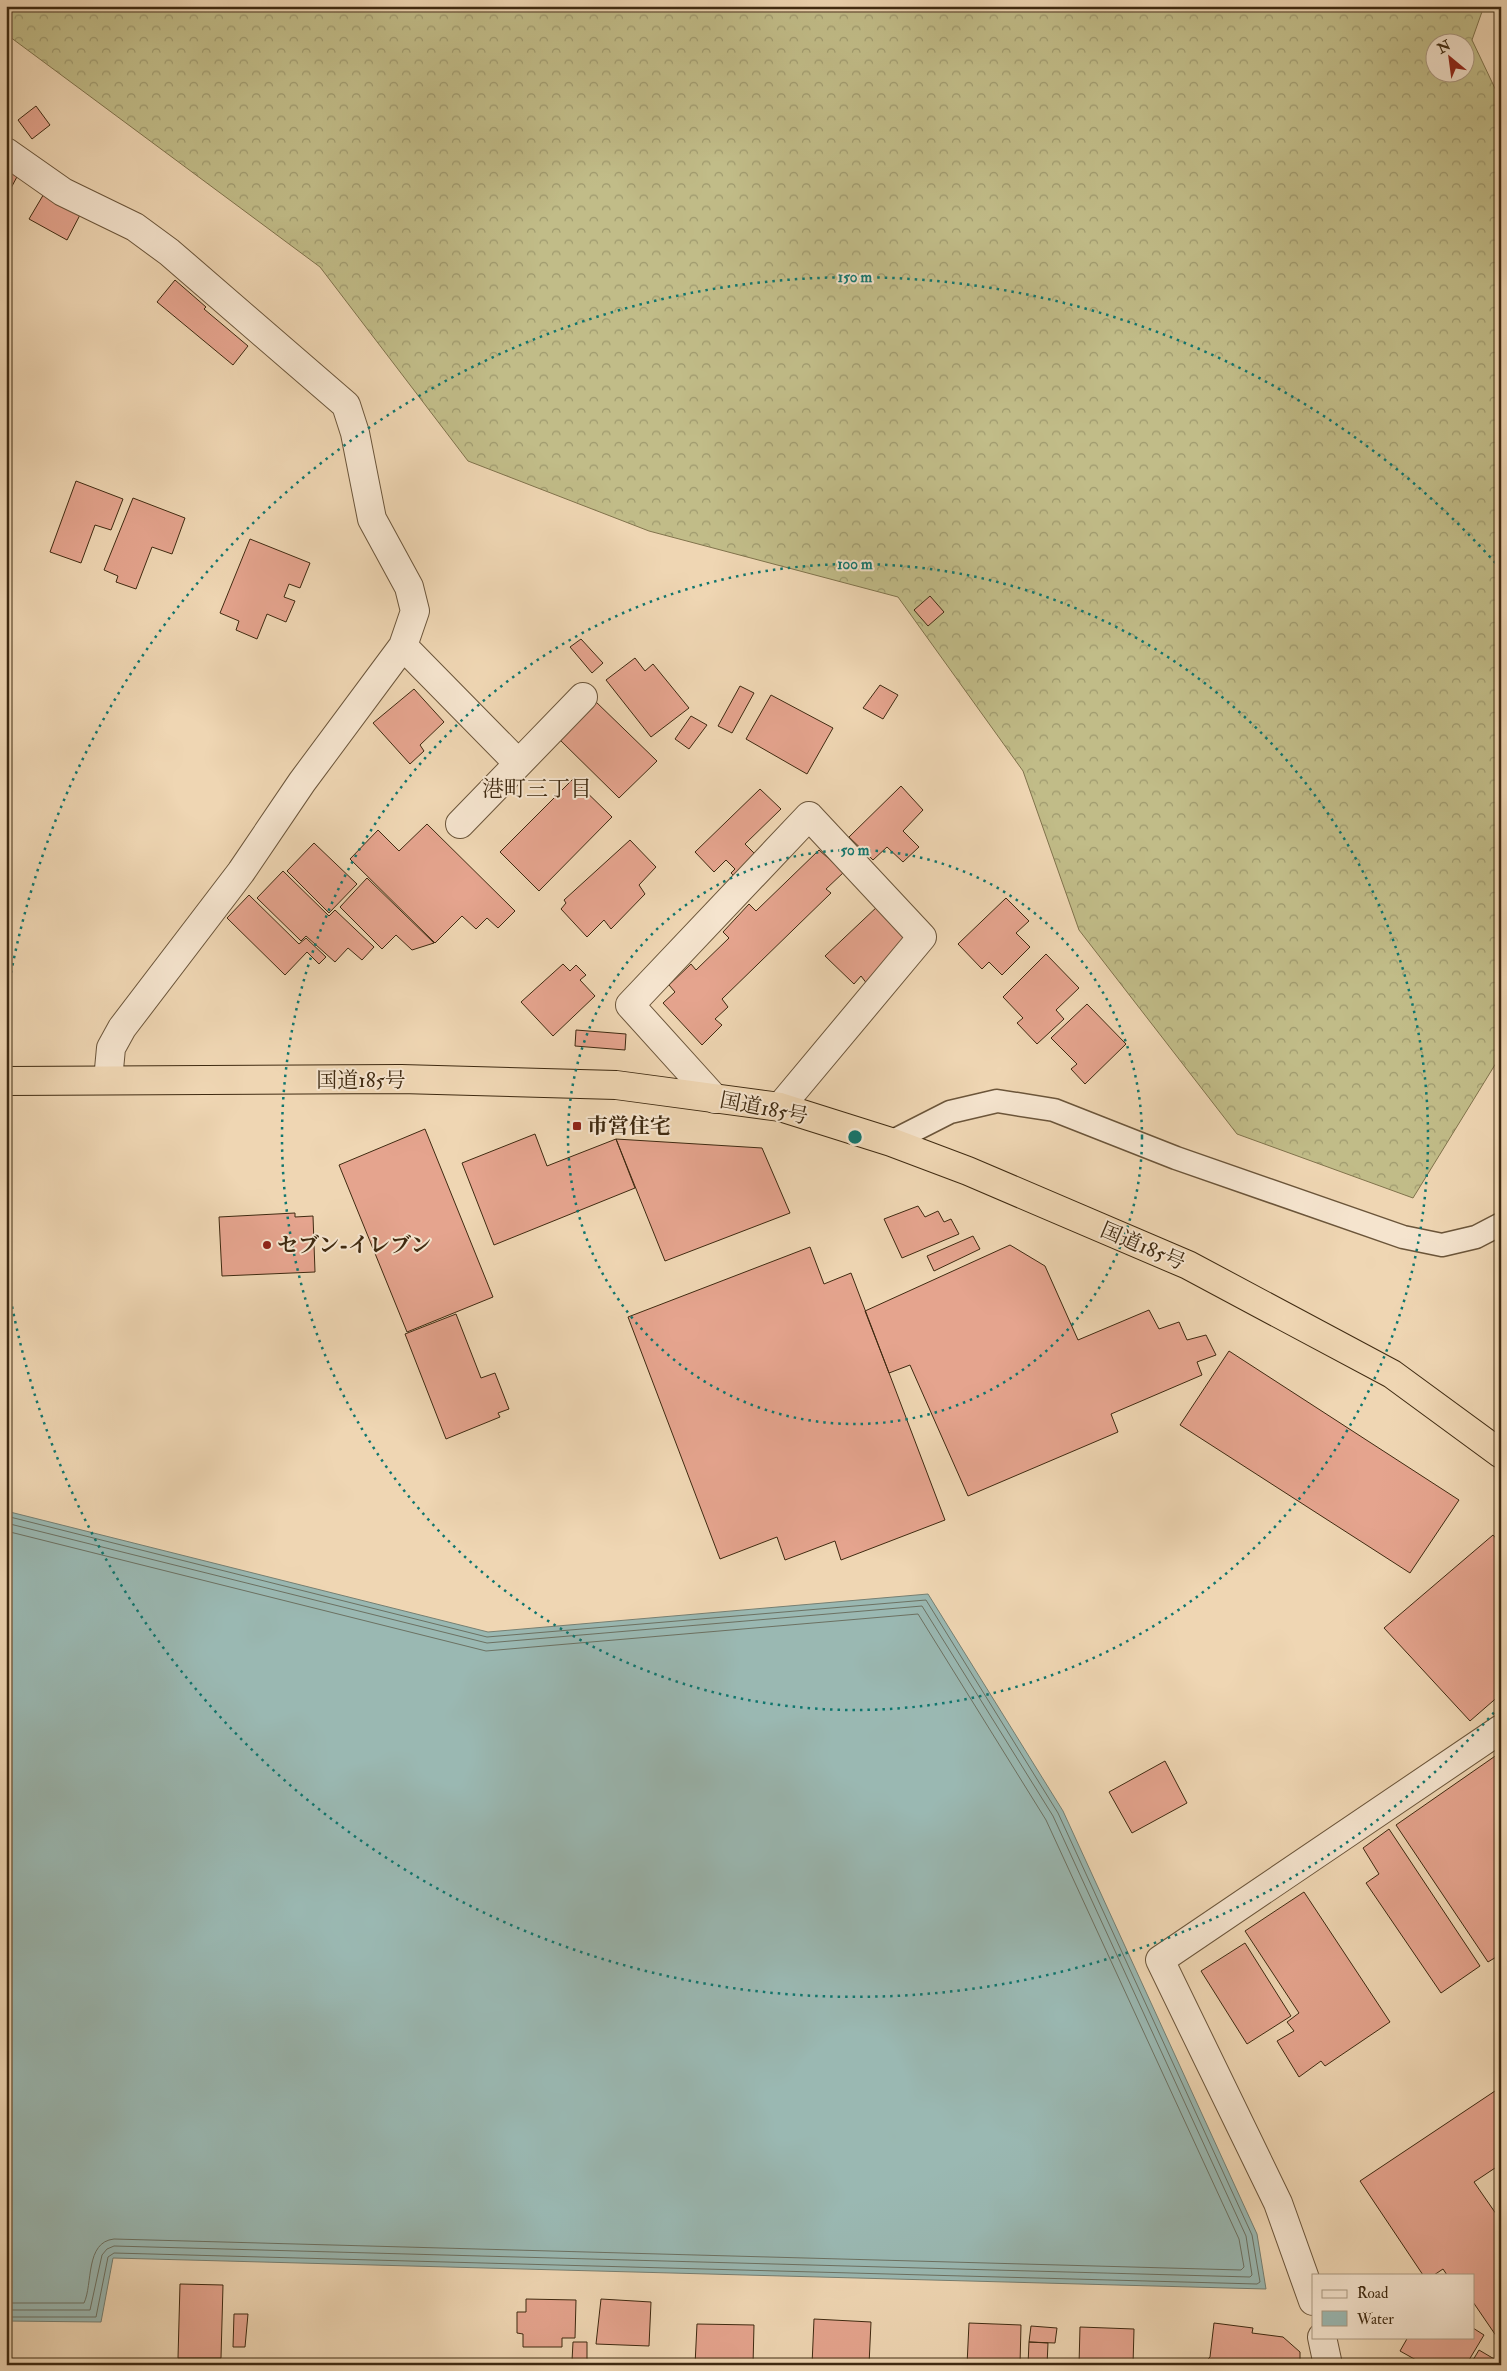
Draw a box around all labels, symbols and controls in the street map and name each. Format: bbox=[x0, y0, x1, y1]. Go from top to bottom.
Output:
north arrow bbox=[1424, 32, 1474, 82]
text: N bbox=[1433, 36, 1454, 58]
text: 150 m bbox=[838, 268, 872, 287]
text: 100 m bbox=[837, 555, 873, 574]
district label: 港町三丁目 bbox=[482, 775, 592, 803]
text: 50 m bbox=[841, 841, 870, 860]
street label: 国道185号 bbox=[316, 1067, 406, 1094]
street label: 国道185号 bbox=[717, 1087, 810, 1130]
place label: 市営住宅 bbox=[587, 1113, 671, 1140]
marker: 市営住宅 bbox=[571, 1120, 583, 1132]
centre of rings bbox=[846, 1128, 864, 1146]
street label: 国道185号 bbox=[1096, 1217, 1189, 1276]
place label: セブン-イレブン bbox=[277, 1232, 431, 1259]
marker: セブン-イレブン bbox=[261, 1239, 273, 1251]
legend bbox=[1312, 2274, 1474, 2338]
text: Road bbox=[1357, 2284, 1389, 2303]
text: Water bbox=[1356, 2310, 1394, 2329]

